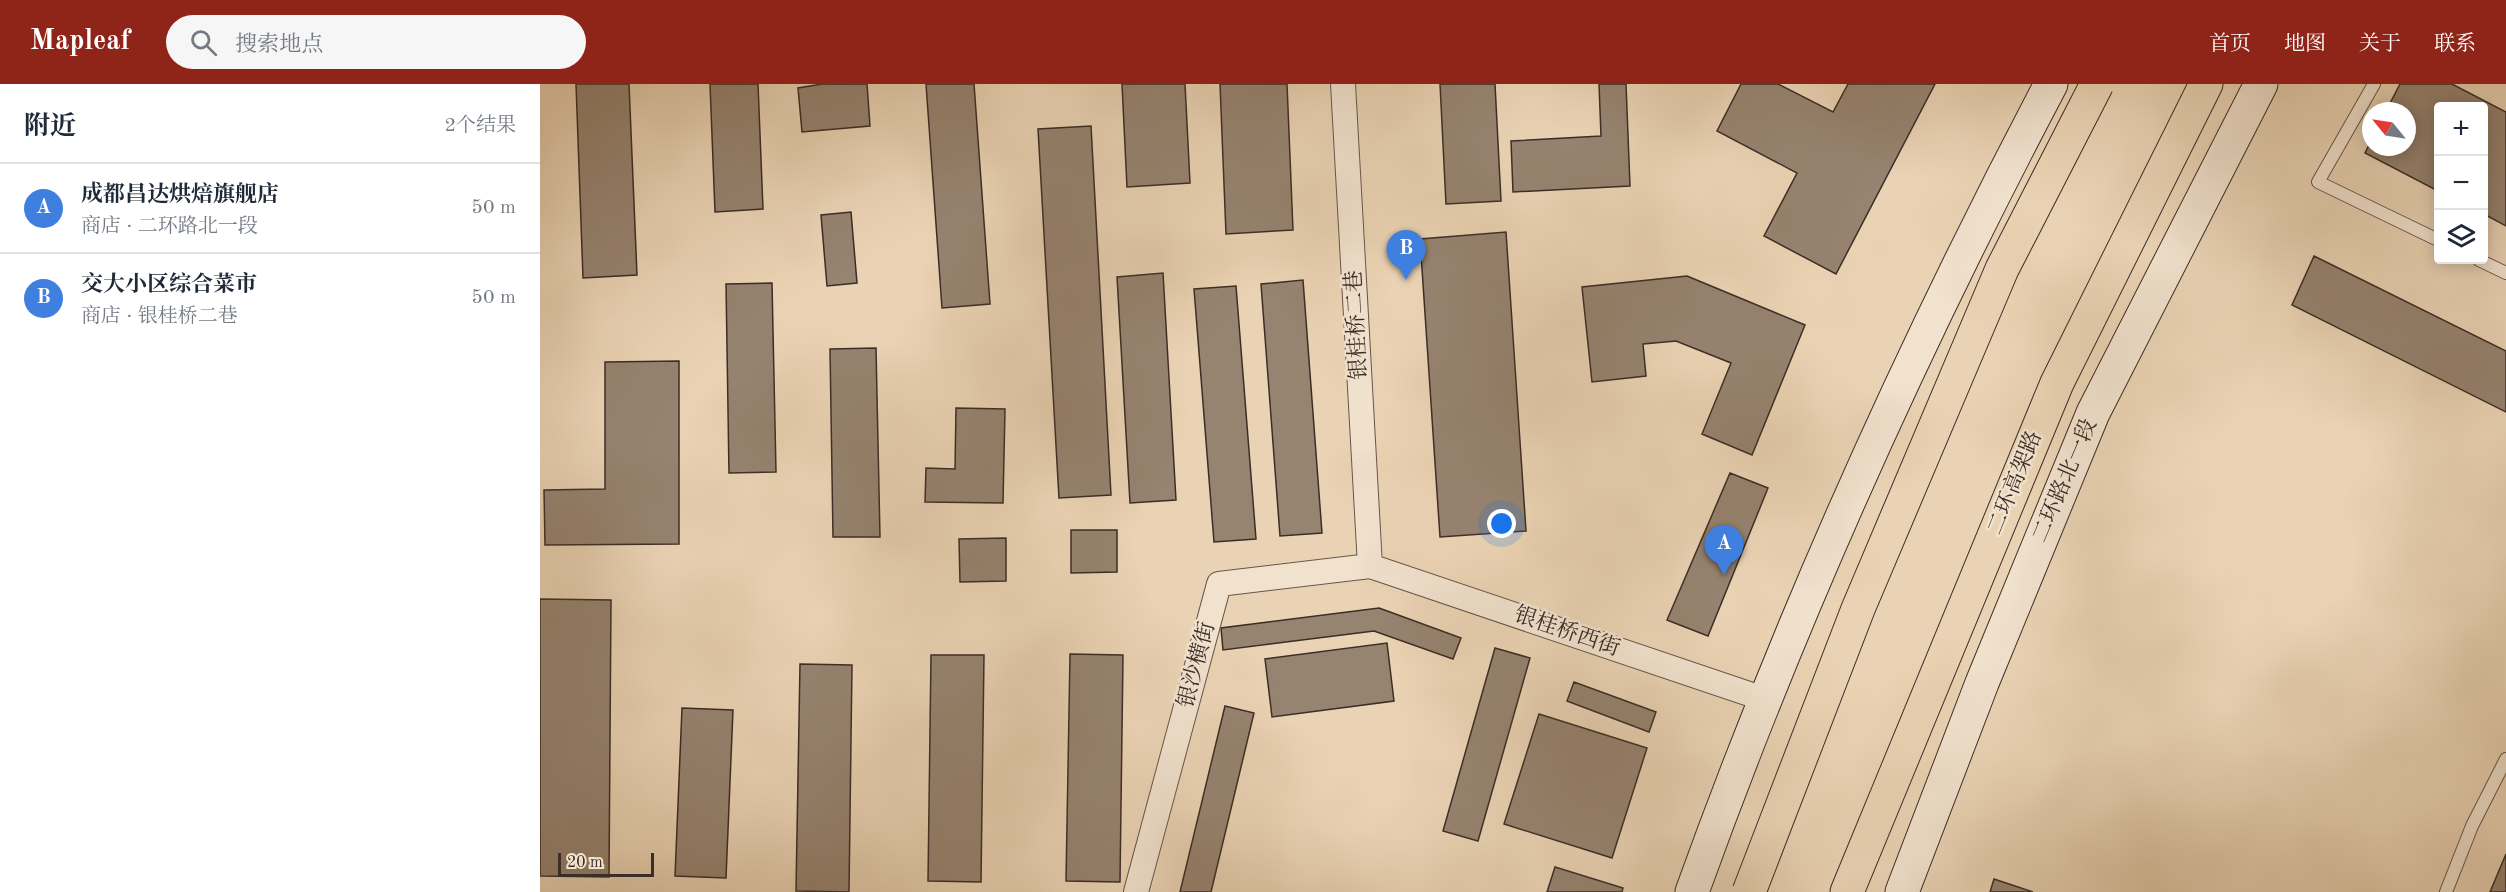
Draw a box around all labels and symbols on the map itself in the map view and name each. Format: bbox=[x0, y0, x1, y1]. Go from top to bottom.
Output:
north arrow bbox=[2362, 102, 2416, 156]
pin: B bbox=[1386, 230, 1426, 280]
street label: 银桂桥二巷 bbox=[1341, 269, 1371, 381]
street label: 二环路北一段 bbox=[2027, 415, 2101, 546]
street label: 二环高架路 bbox=[1982, 427, 2046, 538]
your location bbox=[1487, 509, 1516, 538]
pin: A bbox=[1704, 526, 1744, 575]
street label: 银桂桥西街 bbox=[1511, 602, 1623, 660]
street label: 银沙横街 bbox=[1173, 619, 1219, 710]
scale bar bbox=[558, 850, 654, 878]

